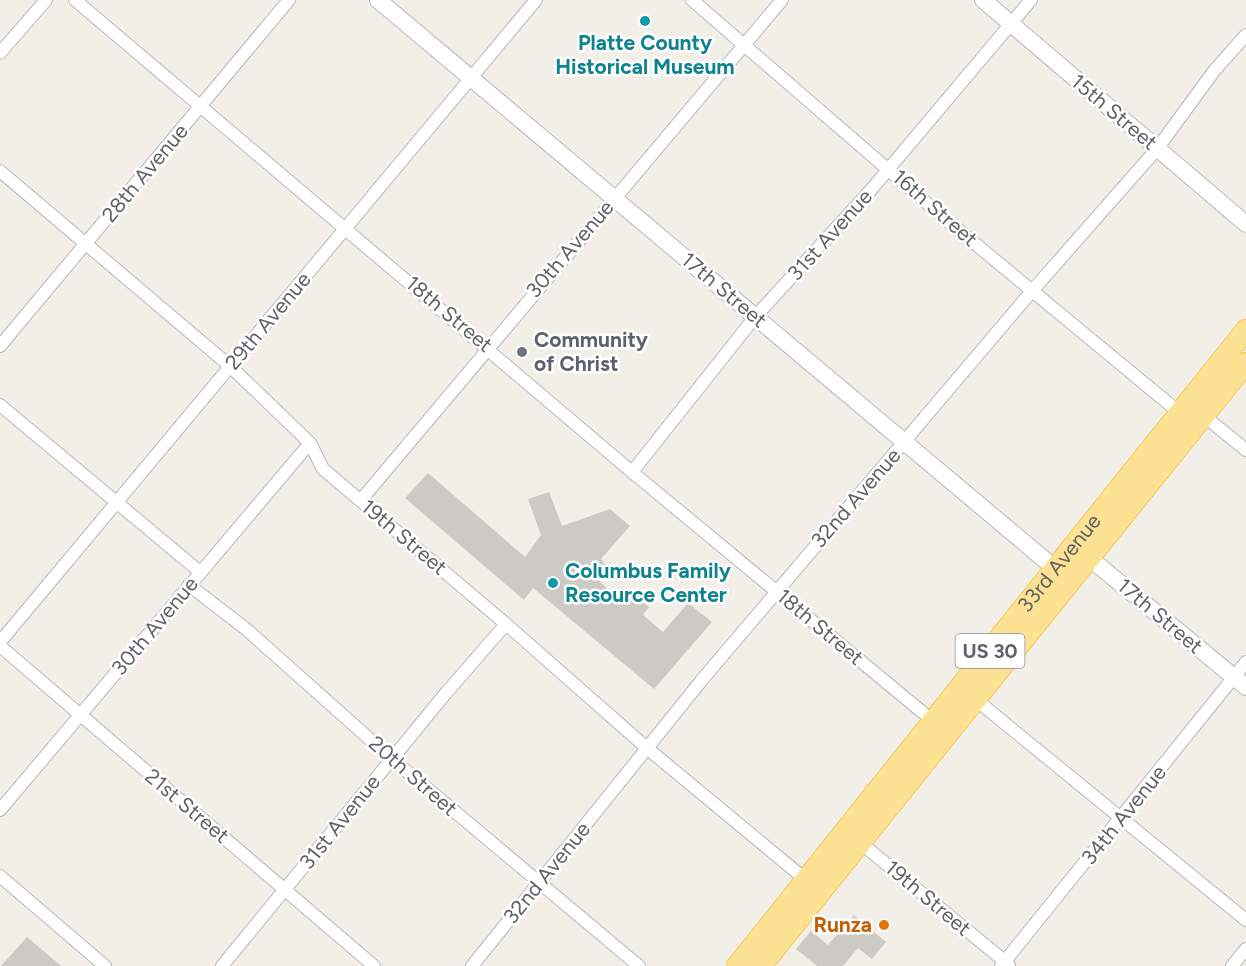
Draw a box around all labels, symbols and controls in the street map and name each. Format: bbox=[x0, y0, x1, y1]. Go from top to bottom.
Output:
marker: Platte County Historical Museum bbox=[638, 14, 652, 28]
place label: Platte County Historical Museum bbox=[555, 30, 735, 79]
street label: 15th Street bbox=[1066, 68, 1162, 155]
street label: 28th Avenue bbox=[96, 118, 193, 227]
street label: 16th Street bbox=[888, 164, 983, 251]
street label: 31st Avenue bbox=[782, 184, 877, 285]
street label: 30th Avenue bbox=[521, 195, 619, 302]
street label: 17th Street bbox=[677, 247, 772, 333]
street label: 29th Avenue bbox=[220, 267, 316, 374]
street label: 18th Street bbox=[401, 270, 498, 357]
place label: Community of Christ bbox=[534, 327, 649, 376]
marker: Community of Christ bbox=[515, 345, 529, 359]
street label: 32nd Avenue bbox=[806, 443, 906, 552]
street label: 19th Street bbox=[356, 494, 452, 580]
street label: 33rd Avenue bbox=[1012, 509, 1106, 617]
place label: Columbus Family Resource Center bbox=[565, 558, 732, 607]
street label: 30th Avenue bbox=[106, 571, 203, 680]
street label: 17th Street bbox=[1113, 573, 1208, 659]
marker: Columbus Family Resource Center bbox=[546, 576, 560, 590]
street label: 18th Street bbox=[772, 583, 869, 670]
road number: US 30 bbox=[956, 634, 1024, 668]
street label: 20th Street bbox=[364, 730, 463, 821]
street label: 34th Avenue bbox=[1076, 760, 1171, 869]
street label: 21st Street bbox=[140, 763, 235, 848]
street label: 31st Avenue bbox=[294, 770, 385, 874]
street label: 32nd Avenue bbox=[498, 817, 595, 928]
street label: 19th Street bbox=[880, 855, 976, 941]
place label: Runza bbox=[813, 912, 872, 937]
marker: Runza bbox=[877, 918, 891, 932]

